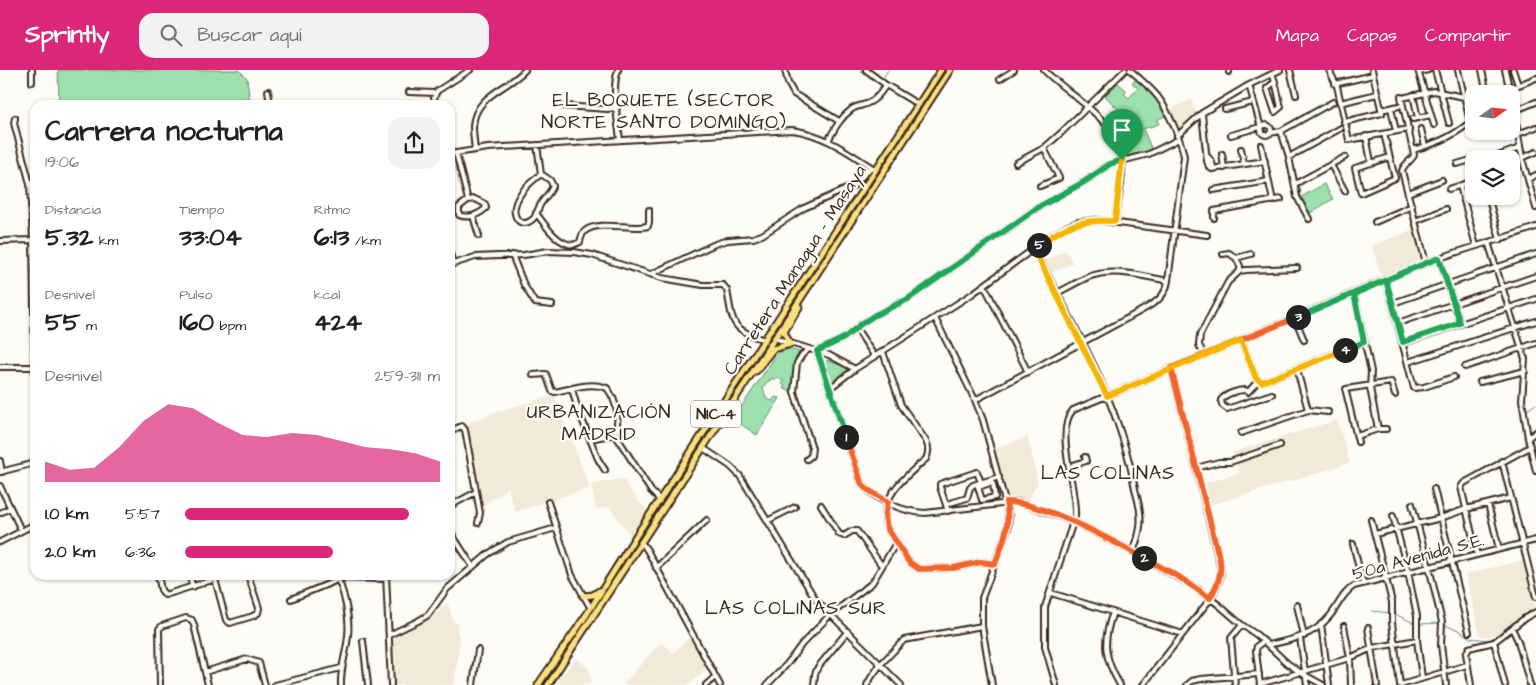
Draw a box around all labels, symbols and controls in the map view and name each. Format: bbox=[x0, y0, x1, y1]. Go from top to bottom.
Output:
search box bbox=[139, 13, 489, 58]
text: Sprintly bbox=[25, 18, 109, 52]
icon: search bbox=[157, 21, 185, 49]
text: Buscar aquí bbox=[197, 22, 302, 49]
text: Mapa bbox=[1276, 23, 1319, 48]
text: Capas bbox=[1347, 23, 1397, 48]
text: Compartir bbox=[1425, 23, 1511, 48]
north arrow bbox=[1465, 85, 1520, 140]
map controls bbox=[1465, 85, 1520, 205]
district label: EL BOQUETE (SECTOR NORTE SANTO DOMINGO) bbox=[541, 87, 787, 136]
pin bbox=[1101, 109, 1143, 160]
text: Carrera nocturna bbox=[45, 112, 283, 151]
icon: arrive bbox=[1108, 116, 1136, 144]
button: share bbox=[388, 117, 440, 169]
button: layers bbox=[1465, 150, 1520, 205]
text: 19:06 bbox=[45, 151, 79, 173]
street label: Carretera Managua - Masaya bbox=[718, 160, 873, 380]
text: Distancia bbox=[45, 200, 101, 220]
text: Tiempo bbox=[179, 200, 224, 220]
text: Ritmo bbox=[314, 200, 350, 220]
text: 5.32 bbox=[45, 220, 93, 255]
text: 33:04 bbox=[179, 220, 242, 255]
text: 6:13 bbox=[314, 220, 349, 255]
text: km bbox=[93, 231, 118, 251]
text: /km bbox=[349, 231, 381, 251]
pin: 5 bbox=[1026, 232, 1052, 258]
text: 5 bbox=[1035, 235, 1044, 255]
text: Desnivel bbox=[45, 285, 95, 305]
text: Pulso bbox=[179, 285, 212, 305]
text: kcal bbox=[314, 285, 340, 305]
pin: 3 bbox=[1286, 304, 1310, 330]
text: 55 bbox=[45, 305, 80, 340]
text: 160 bbox=[179, 305, 214, 340]
text: 424 bbox=[314, 305, 362, 340]
text: 3 bbox=[1295, 307, 1302, 327]
text: m bbox=[80, 316, 97, 336]
text: bpm bbox=[214, 316, 246, 336]
pin: 4 bbox=[1332, 338, 1358, 362]
text: 4 bbox=[1341, 340, 1350, 360]
text: Desnivel bbox=[45, 365, 102, 387]
text: 259–311 m bbox=[374, 365, 440, 387]
district label: URBANIZACIÓN MADRID bbox=[527, 399, 671, 448]
road number: NIC-4 bbox=[691, 400, 741, 428]
pin: 1 bbox=[834, 424, 858, 450]
text: 1 bbox=[846, 427, 847, 447]
district label: LAS COLINAS bbox=[1041, 460, 1175, 487]
text: 1.0 km bbox=[45, 503, 88, 525]
text: 5:57 bbox=[125, 503, 160, 525]
street label: 50a Avenida S.E. bbox=[1349, 527, 1487, 587]
text: 2.0 km bbox=[45, 541, 95, 563]
text: 6:36 bbox=[125, 541, 156, 563]
pin: 2 bbox=[1132, 546, 1156, 570]
text: 2 bbox=[1140, 548, 1149, 568]
district label: LAS COLINAS SUR bbox=[705, 595, 887, 622]

